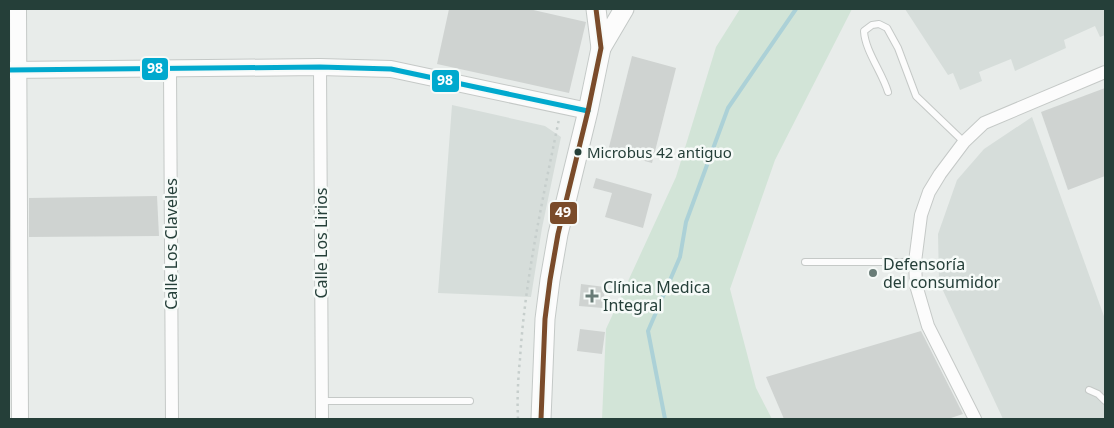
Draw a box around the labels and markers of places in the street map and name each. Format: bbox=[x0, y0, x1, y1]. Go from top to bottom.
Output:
place label: Microbus 42 antiguo bbox=[587, 142, 732, 162]
marker: Microbus 42 antiguo bbox=[573, 147, 583, 157]
place label: Defensoría del consumidor bbox=[883, 253, 1001, 293]
marker: Defensoría del consumidor bbox=[867, 267, 879, 279]
place label: Clínica Medica Integral bbox=[603, 276, 710, 316]
marker: Clínica Medica Integral bbox=[585, 289, 599, 303]

